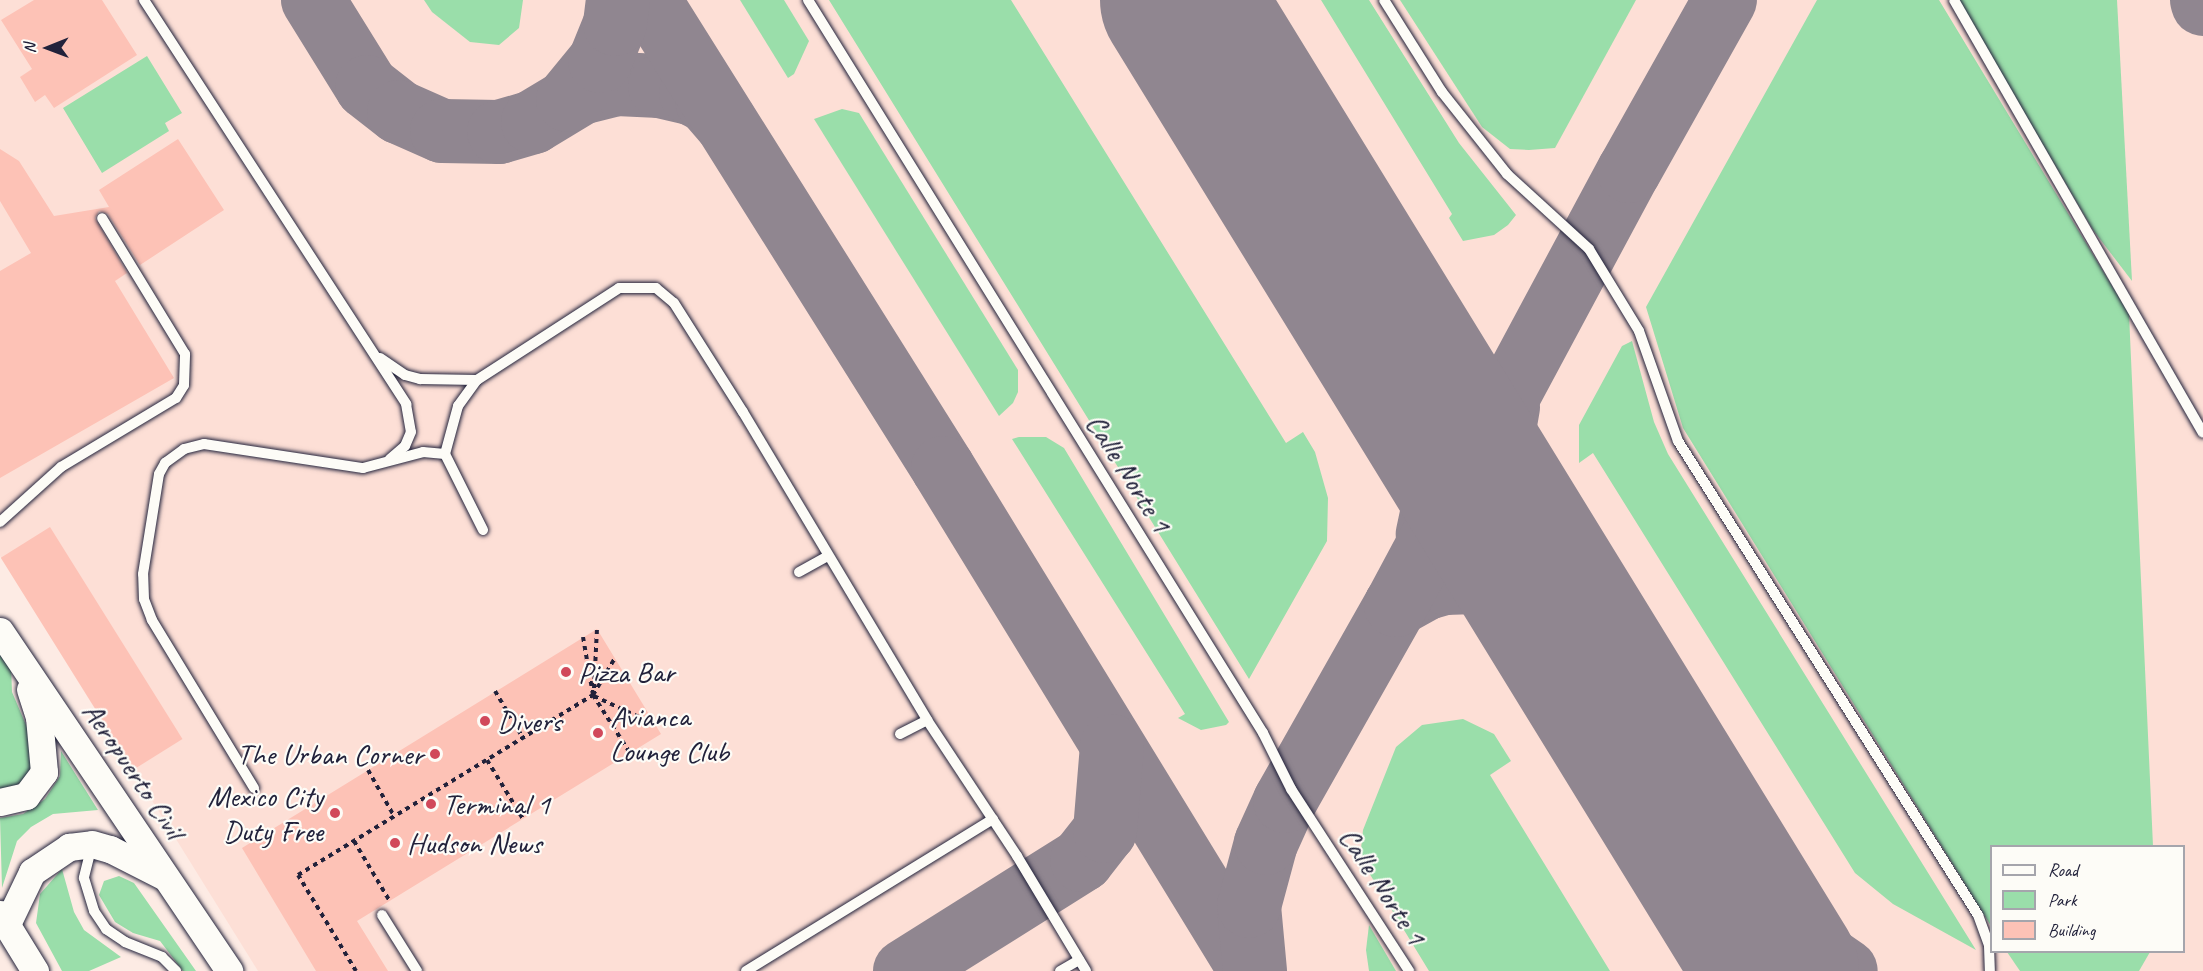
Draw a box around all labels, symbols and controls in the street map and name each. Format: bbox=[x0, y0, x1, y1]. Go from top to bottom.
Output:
north arrow bbox=[18, 18, 78, 78]
text: N bbox=[20, 43, 40, 53]
street label: Calle Norte 1 bbox=[1078, 407, 1180, 539]
place label: Pizza Bar bbox=[578, 654, 676, 690]
marker: Pizza Bar bbox=[559, 665, 573, 679]
street label: Aeropuerto Civil bbox=[75, 695, 193, 845]
place label: Avianca Lounge Club bbox=[610, 698, 729, 768]
place label: Divers bbox=[497, 703, 561, 739]
marker: Divers bbox=[478, 714, 492, 728]
marker: Avianca Lounge Club bbox=[591, 726, 605, 740]
place label: The Urban Corner bbox=[236, 736, 423, 772]
marker: The Urban Corner bbox=[428, 747, 442, 761]
place label: Mexico City Duty Free bbox=[207, 778, 323, 848]
place label: Terminal 1 bbox=[443, 786, 550, 822]
marker: Terminal 1 bbox=[424, 797, 438, 811]
marker: Mexico City Duty Free bbox=[328, 806, 342, 820]
street label: Calle Norte 1 bbox=[1331, 820, 1435, 952]
place label: Hudson News bbox=[407, 825, 542, 861]
marker: Hudson News bbox=[388, 836, 402, 850]
legend bbox=[1990, 845, 2185, 953]
text: Road bbox=[2048, 859, 2078, 881]
text: Park bbox=[2048, 889, 2077, 911]
text: Building bbox=[2048, 919, 2095, 941]

